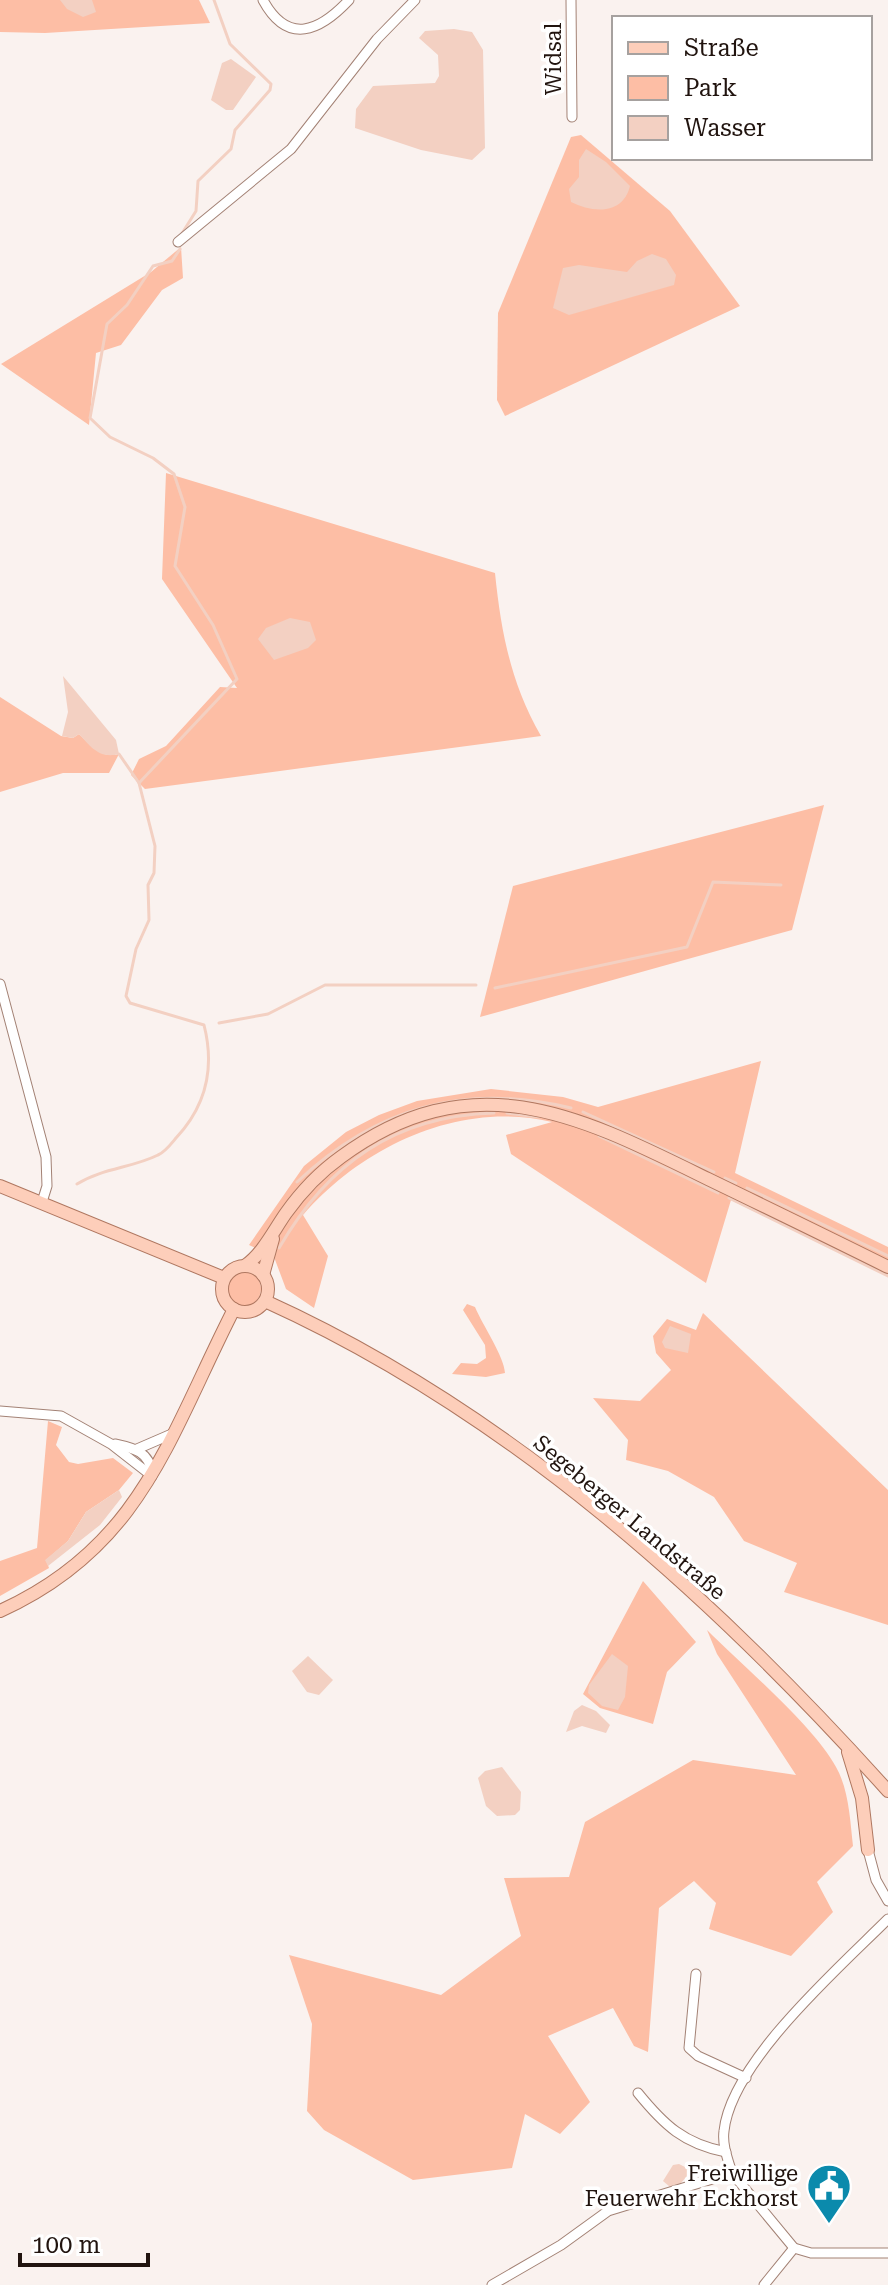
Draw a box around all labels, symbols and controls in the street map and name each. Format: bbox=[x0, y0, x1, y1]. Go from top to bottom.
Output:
legend bbox=[612, 16, 872, 160]
street label: Widsal bbox=[541, 23, 566, 95]
text: Straße bbox=[684, 34, 759, 62]
text: Park bbox=[684, 74, 737, 102]
text: Wasser bbox=[684, 114, 766, 142]
street label: Segeberger Landstraße bbox=[529, 1430, 731, 1605]
place label: Freiwillige Feuerwehr Eckhorst bbox=[585, 2161, 798, 2211]
public building icon: Freiwillige Feuerwehr Eckhorst bbox=[805, 2162, 853, 2225]
scale bar bbox=[20, 2217, 148, 2267]
text: 100 m bbox=[32, 2231, 100, 2259]

